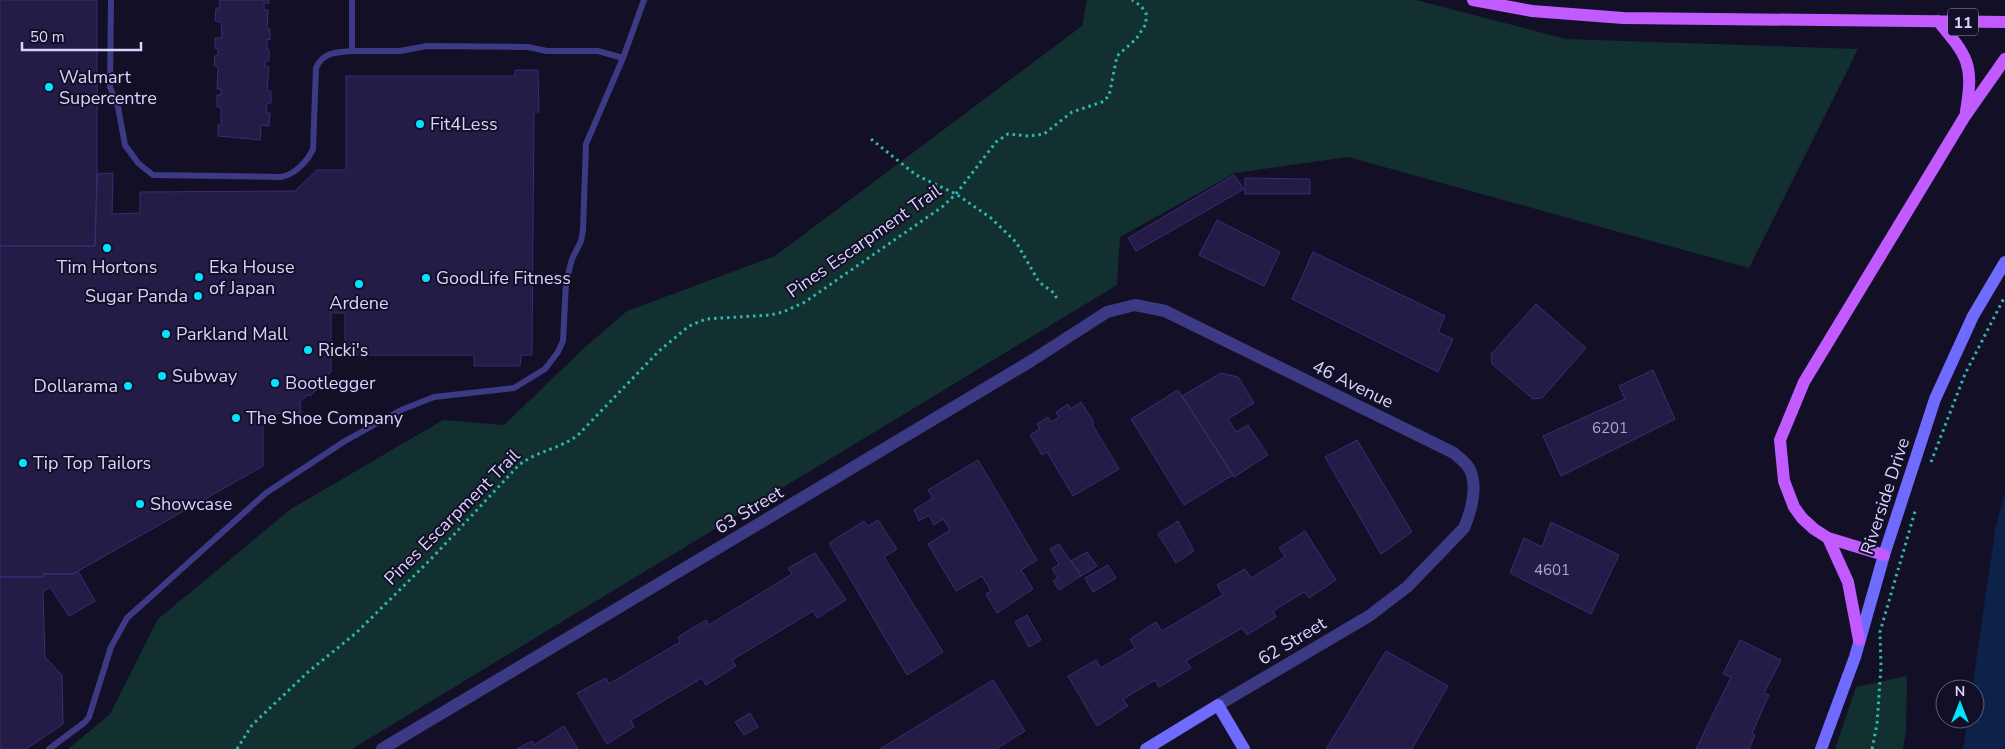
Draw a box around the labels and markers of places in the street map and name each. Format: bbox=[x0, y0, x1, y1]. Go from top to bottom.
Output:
place label: Walmart Supercentre bbox=[59, 65, 157, 110]
marker: Walmart Supercentre bbox=[43, 81, 55, 93]
place label: Fit4Less bbox=[430, 112, 498, 136]
marker: Fit4Less bbox=[414, 118, 426, 130]
marker: Tim Hortons bbox=[101, 242, 113, 254]
place label: Tim Hortons bbox=[57, 255, 157, 279]
place label: Eka House of Japan bbox=[209, 255, 295, 300]
place label: GoodLife Fitness bbox=[436, 266, 571, 290]
marker: Eka House of Japan bbox=[193, 271, 205, 283]
marker: GoodLife Fitness bbox=[420, 272, 432, 284]
marker: Ardene bbox=[353, 278, 365, 290]
place label: Sugar Panda bbox=[85, 284, 188, 308]
marker: Sugar Panda bbox=[192, 290, 204, 302]
place label: Ardene bbox=[329, 291, 389, 315]
place label: Parkland Mall bbox=[176, 322, 288, 346]
marker: Parkland Mall bbox=[160, 328, 172, 340]
place label: Ricki's bbox=[318, 338, 368, 362]
marker: Ricki's bbox=[302, 344, 314, 356]
place label: Subway bbox=[172, 364, 238, 388]
marker: Subway bbox=[156, 370, 168, 382]
place label: Bootlegger bbox=[285, 371, 376, 395]
place label: Dollarama bbox=[34, 374, 118, 398]
marker: Bootlegger bbox=[269, 377, 281, 389]
marker: Dollarama bbox=[122, 380, 134, 392]
place label: The Shoe Company bbox=[246, 406, 404, 430]
marker: The Shoe Company bbox=[230, 412, 242, 424]
place label: Tip Top Tailors bbox=[33, 451, 151, 475]
marker: Tip Top Tailors bbox=[17, 457, 29, 469]
place label: Showcase bbox=[150, 492, 232, 516]
marker: Showcase bbox=[134, 498, 146, 510]

